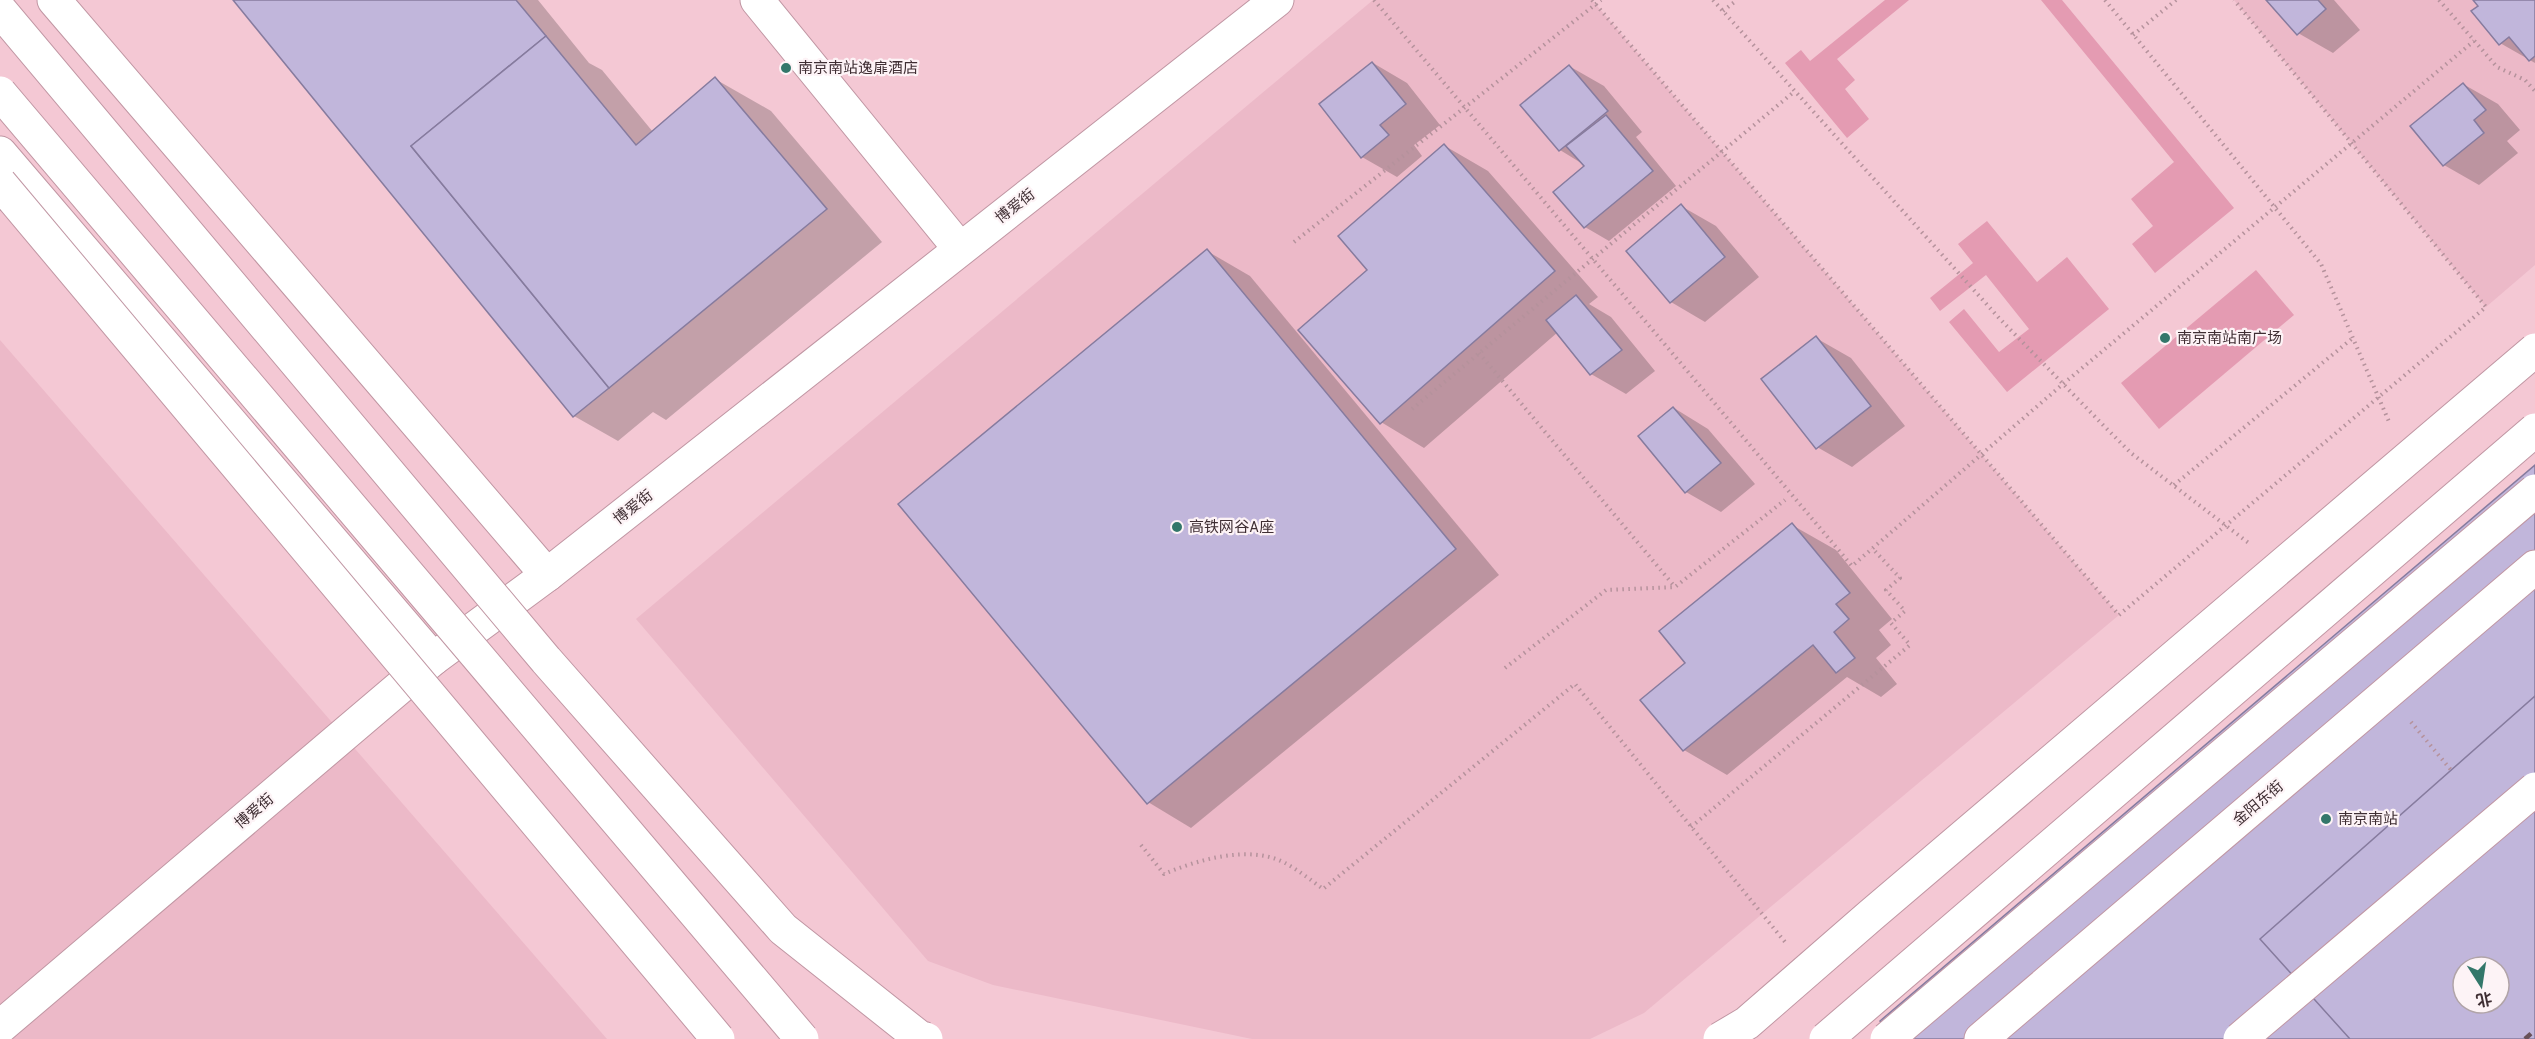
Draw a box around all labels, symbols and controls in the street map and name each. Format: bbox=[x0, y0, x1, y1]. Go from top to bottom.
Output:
place label: 南京南站逸扉酒店 bbox=[798, 60, 918, 79]
marker: 南京南站逸扉酒店 bbox=[779, 61, 793, 75]
street label: 博爱街 bbox=[992, 185, 1040, 229]
place label: 南京南站南广场 bbox=[2177, 330, 2282, 349]
marker: 南京南站南广场 bbox=[2158, 331, 2172, 345]
street label: 博爱街 bbox=[610, 486, 658, 530]
place label: 高铁网谷A座 bbox=[1189, 519, 1274, 538]
marker: 高铁网谷A座 bbox=[1170, 520, 1184, 534]
street label: 金阳东街 bbox=[2230, 778, 2288, 831]
street label: 博爱街 bbox=[231, 790, 278, 834]
place label: 南京南站 bbox=[2338, 811, 2398, 830]
marker: 南京南站 bbox=[2319, 812, 2333, 826]
north arrow bbox=[2451, 955, 2511, 1015]
text: 北 bbox=[2474, 986, 2494, 1009]

